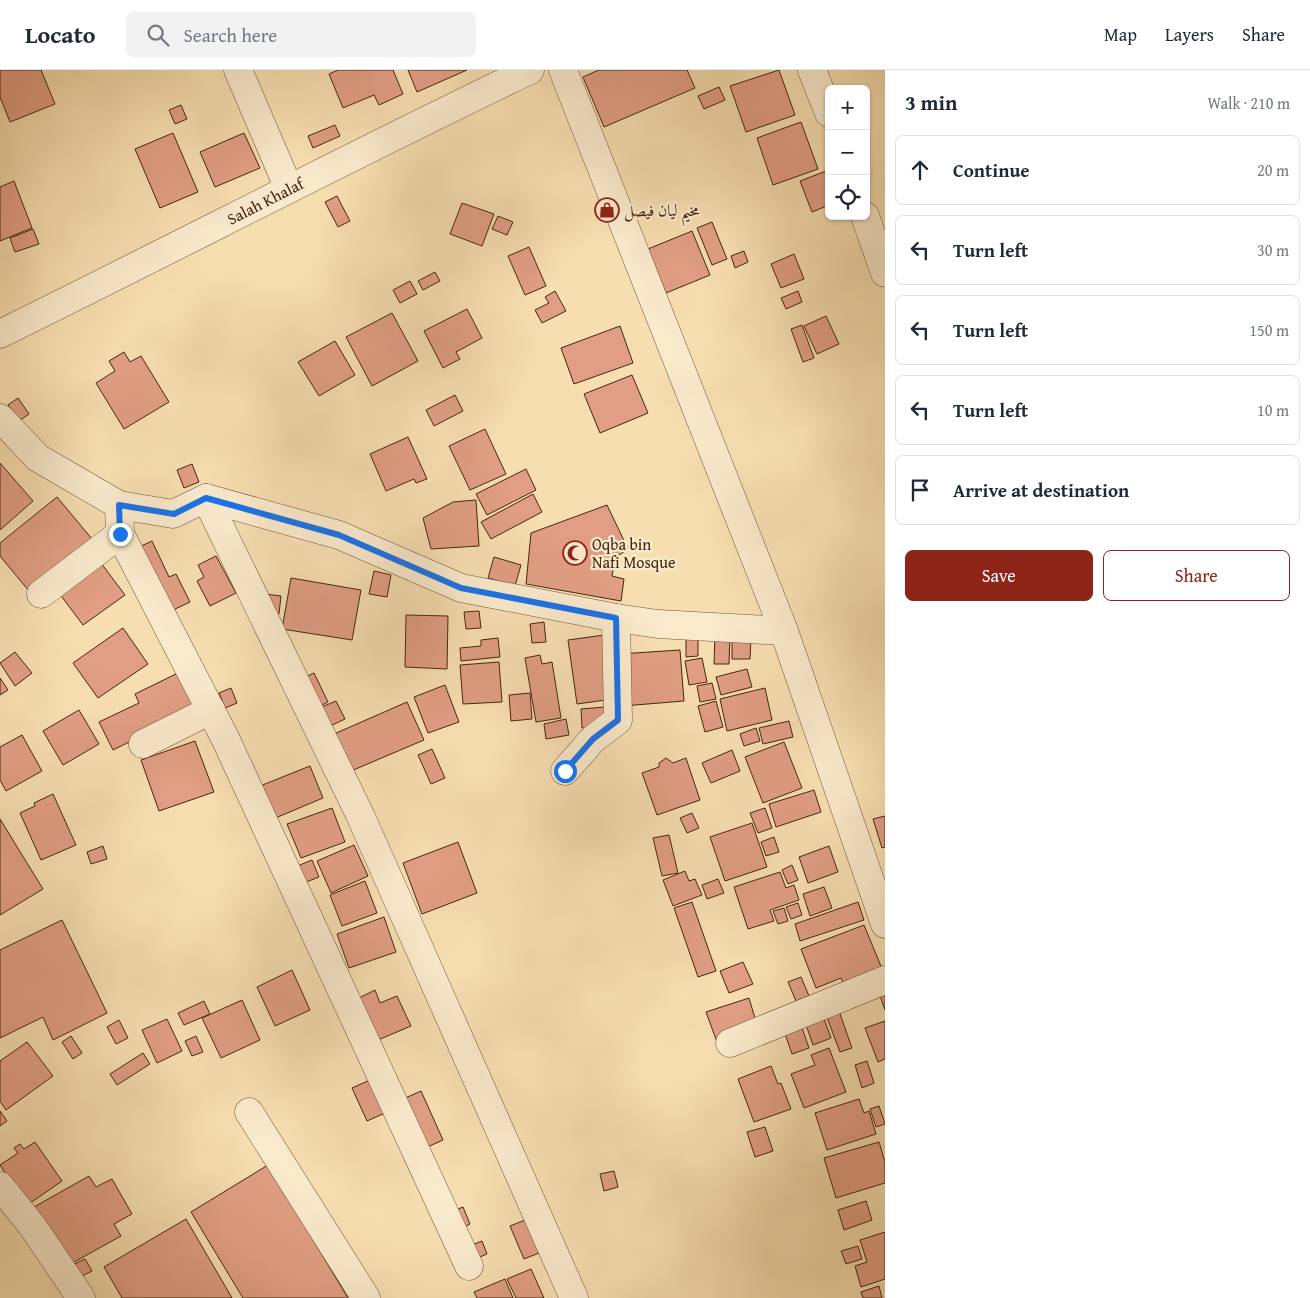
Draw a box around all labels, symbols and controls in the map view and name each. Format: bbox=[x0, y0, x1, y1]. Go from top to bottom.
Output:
search box bbox=[126, 12, 476, 57]
text: Locato bbox=[25, 17, 96, 52]
icon: search bbox=[144, 21, 172, 49]
text: Search here bbox=[184, 21, 277, 49]
text: Map bbox=[1104, 21, 1137, 48]
text: Layers bbox=[1165, 21, 1214, 48]
text: Share bbox=[1242, 21, 1285, 48]
map controls bbox=[825, 85, 870, 220]
button: + bbox=[825, 85, 870, 130]
text: 3 min bbox=[905, 87, 957, 118]
text: Walk · 210 m bbox=[1207, 91, 1290, 115]
button: − bbox=[825, 130, 870, 175]
icon: ahead bbox=[906, 156, 934, 184]
text: Continue bbox=[953, 156, 1030, 184]
text: 20 m bbox=[1257, 158, 1289, 182]
street label: Salah Khalaf bbox=[223, 171, 309, 231]
button: locate bbox=[825, 175, 870, 220]
shop icon: مخيم ليان فيصل bbox=[594, 197, 620, 223]
place label: مخيم ليان فيصل bbox=[624, 198, 700, 227]
icon: left bbox=[906, 236, 934, 264]
text: Turn left bbox=[953, 236, 1028, 264]
text: 30 m bbox=[1257, 238, 1289, 262]
icon: left bbox=[906, 316, 934, 344]
text: Turn left bbox=[953, 316, 1028, 344]
text: 150 m bbox=[1249, 318, 1289, 342]
icon: left bbox=[906, 396, 934, 424]
text: Turn left bbox=[953, 396, 1028, 424]
text: 10 m bbox=[1257, 398, 1289, 422]
icon: arrive bbox=[906, 476, 934, 504]
text: Arrive at destination bbox=[953, 476, 1129, 504]
route end bbox=[109, 523, 132, 546]
place label: Oqba bin Nafi Mosque bbox=[592, 532, 675, 574]
mosque icon: Oqba bin Nafi Mosque bbox=[562, 540, 588, 566]
button: Save bbox=[905, 550, 1093, 601]
button: Share bbox=[1103, 550, 1290, 601]
route start bbox=[554, 760, 577, 783]

